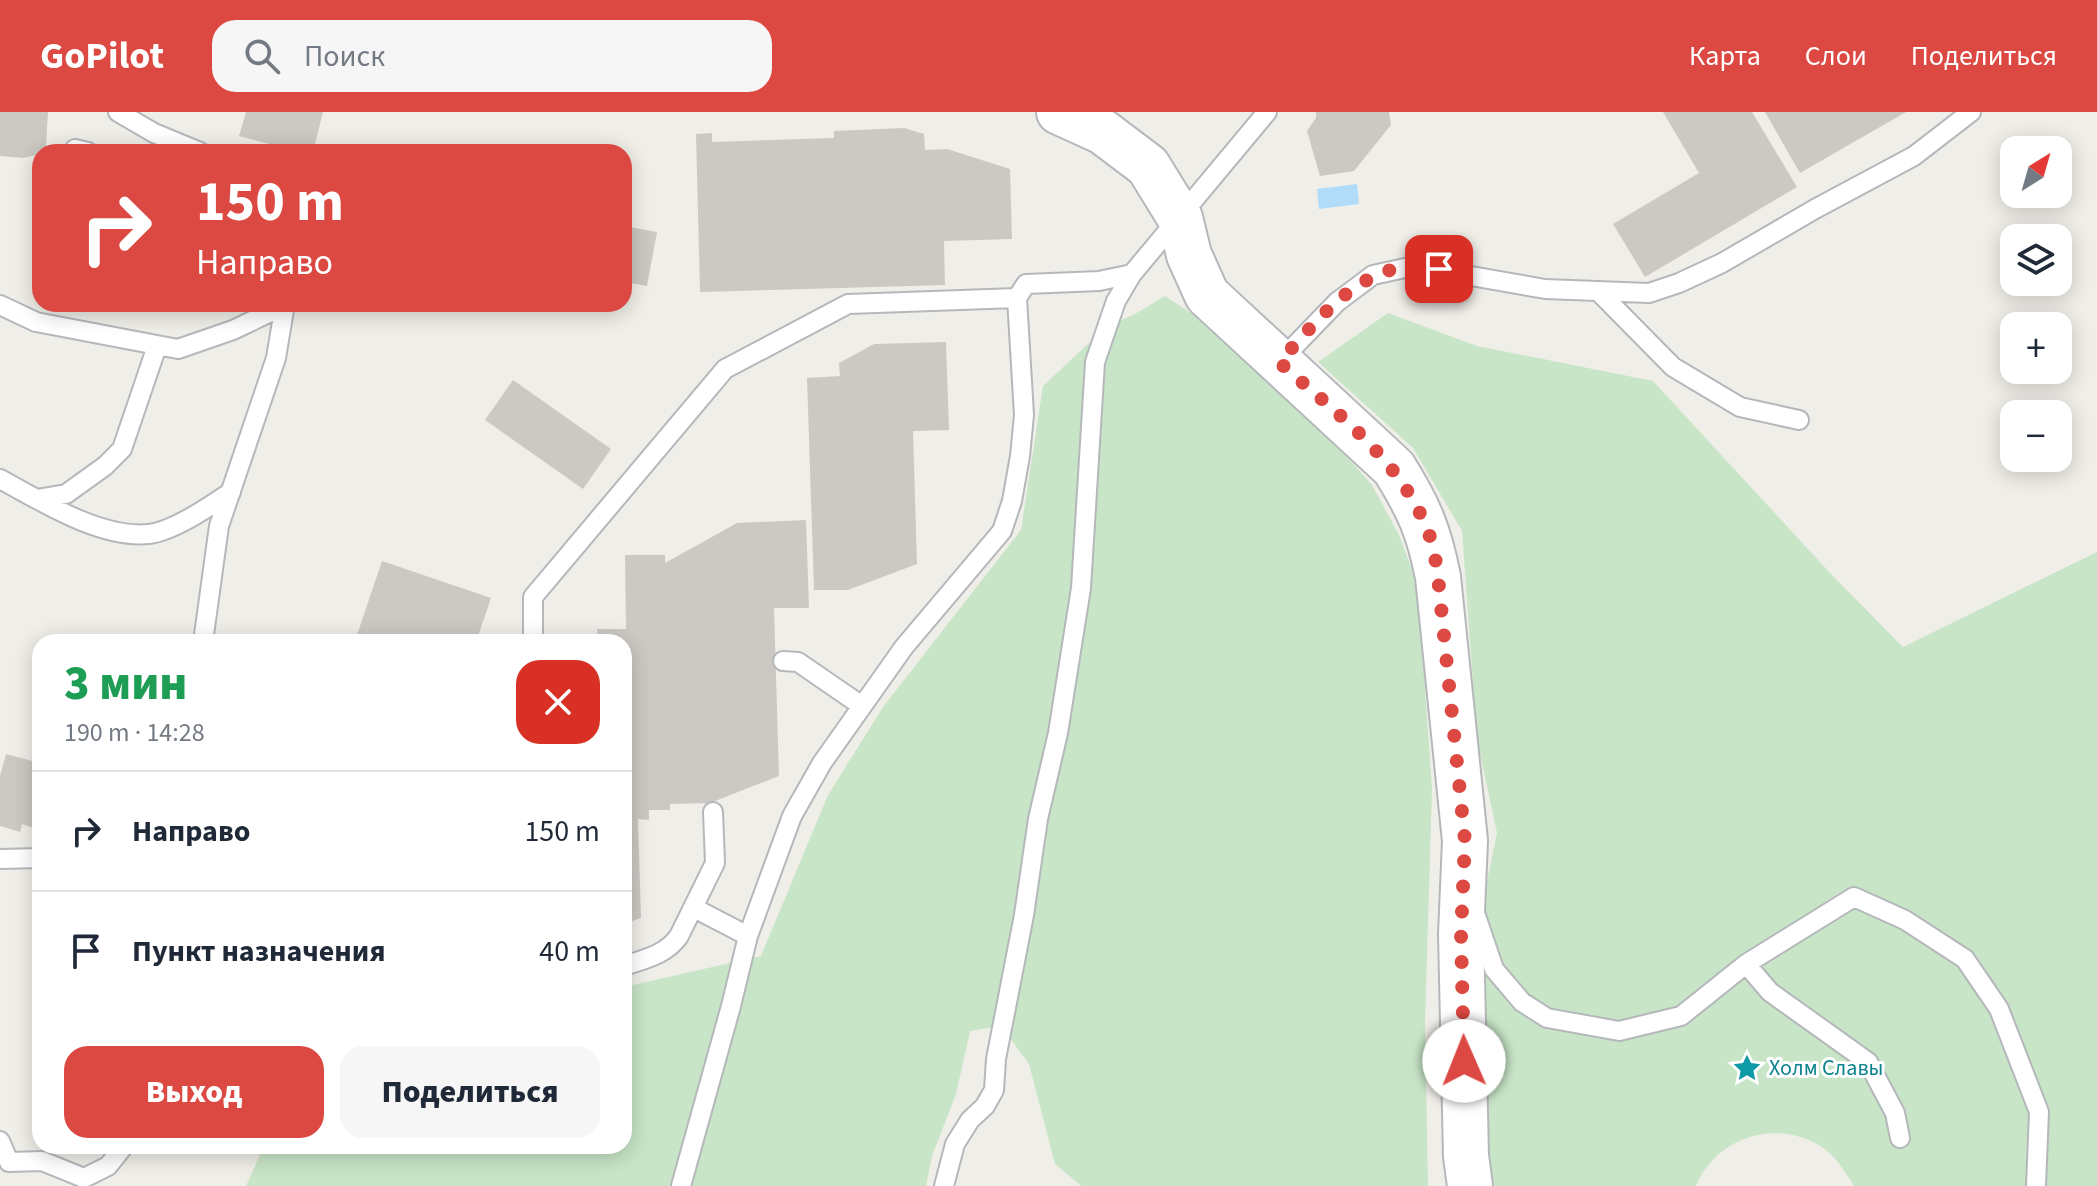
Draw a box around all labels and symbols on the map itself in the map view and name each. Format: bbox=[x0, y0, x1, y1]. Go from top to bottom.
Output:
north arrow bbox=[2000, 136, 2072, 208]
pin bbox=[1405, 235, 1473, 303]
position arrow bbox=[1422, 1019, 1506, 1103]
place label: Холм Славы bbox=[1769, 1052, 1883, 1084]
place icon: Холм Славы bbox=[1732, 1053, 1762, 1083]

